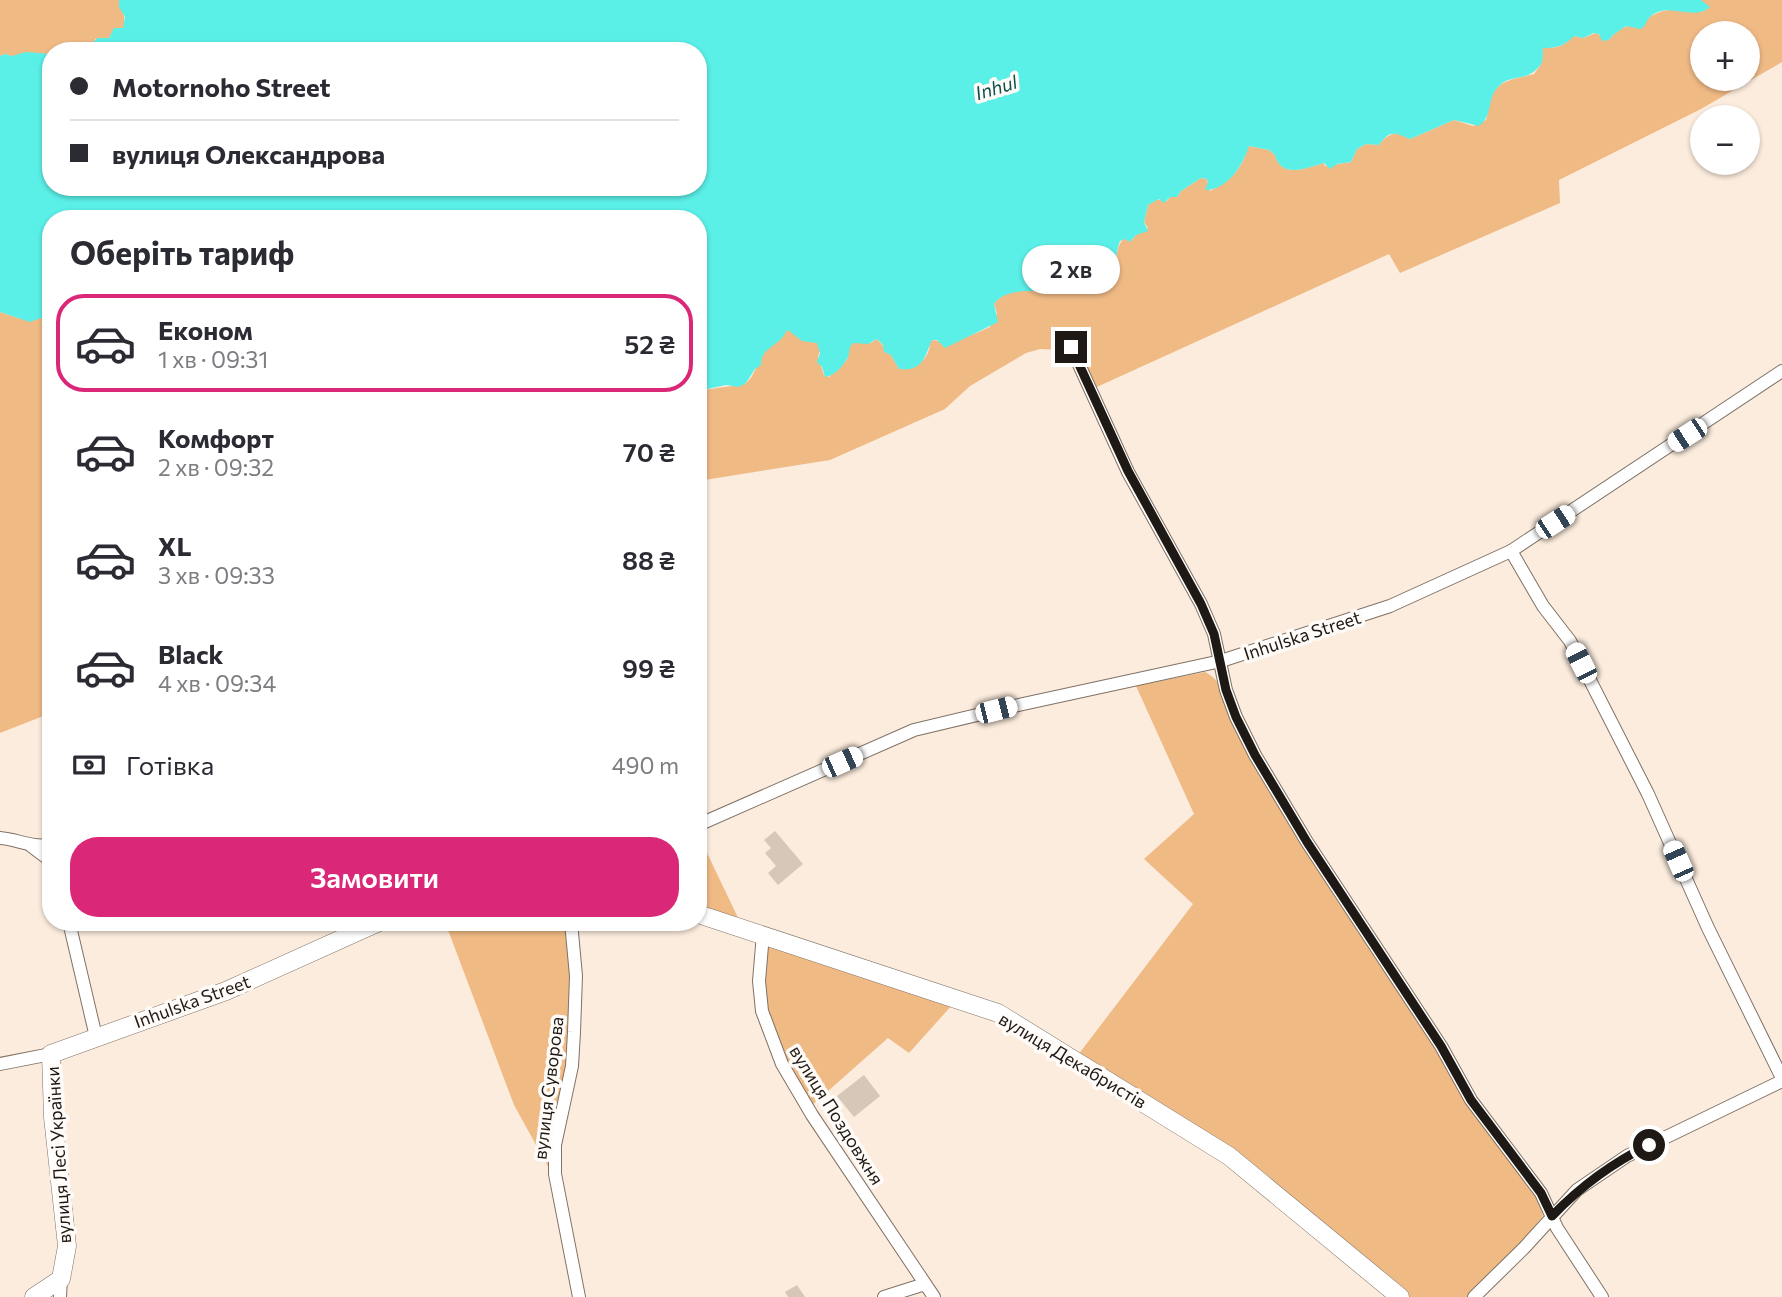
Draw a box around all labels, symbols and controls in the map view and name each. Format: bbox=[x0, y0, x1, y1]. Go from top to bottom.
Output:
map controls bbox=[1690, 21, 1760, 175]
button: + bbox=[1690, 21, 1760, 91]
water label: Inhul bbox=[972, 69, 1021, 104]
text: Motornoho Street bbox=[112, 71, 331, 102]
button: − bbox=[1690, 105, 1760, 175]
text: вулиця Олександрова bbox=[112, 138, 385, 169]
text: Оберіть тариф bbox=[70, 232, 294, 272]
callout: 2 хв bbox=[1022, 246, 1120, 294]
text: 2 хв bbox=[1050, 255, 1092, 283]
icon: car bbox=[74, 312, 137, 375]
text: Економ bbox=[158, 314, 253, 345]
text: 52 ₴ bbox=[624, 328, 675, 359]
route end bbox=[1055, 331, 1087, 363]
text: 1 хв · 09:31 bbox=[158, 345, 268, 373]
car bbox=[1664, 415, 1711, 455]
icon: car bbox=[74, 420, 137, 483]
text: Комфорт bbox=[158, 422, 274, 453]
text: 70 ₴ bbox=[623, 436, 675, 467]
text: 2 хв · 09:32 bbox=[158, 453, 274, 481]
car bbox=[1532, 502, 1579, 542]
icon: car bbox=[74, 528, 137, 591]
text: XL bbox=[158, 530, 192, 561]
text: 88 ₴ bbox=[622, 544, 675, 575]
text: 3 хв · 09:33 bbox=[158, 561, 275, 589]
street label: Inhulska Street bbox=[1241, 606, 1363, 664]
icon: car bbox=[74, 636, 137, 699]
text: Black bbox=[158, 638, 224, 669]
car bbox=[1563, 640, 1600, 686]
text: 99 ₴ bbox=[622, 652, 675, 683]
text: 4 хв · 09:34 bbox=[158, 669, 276, 697]
car bbox=[974, 695, 1019, 725]
car bbox=[819, 744, 866, 780]
icon: cash bbox=[70, 746, 108, 784]
text: Готівка bbox=[126, 749, 214, 780]
text: 490 m bbox=[612, 751, 679, 779]
button: Замовити bbox=[70, 837, 679, 917]
car bbox=[1660, 838, 1697, 884]
street label: Inhulska Street bbox=[131, 970, 253, 1032]
street label: вулиця Декабристів bbox=[995, 1007, 1151, 1113]
street label: вулиця Суворова bbox=[528, 1015, 568, 1161]
street label: вулиця Поздовжня bbox=[785, 1041, 889, 1189]
street label: вулиця Лесі Українки bbox=[41, 1066, 75, 1244]
route start bbox=[1633, 1129, 1665, 1161]

